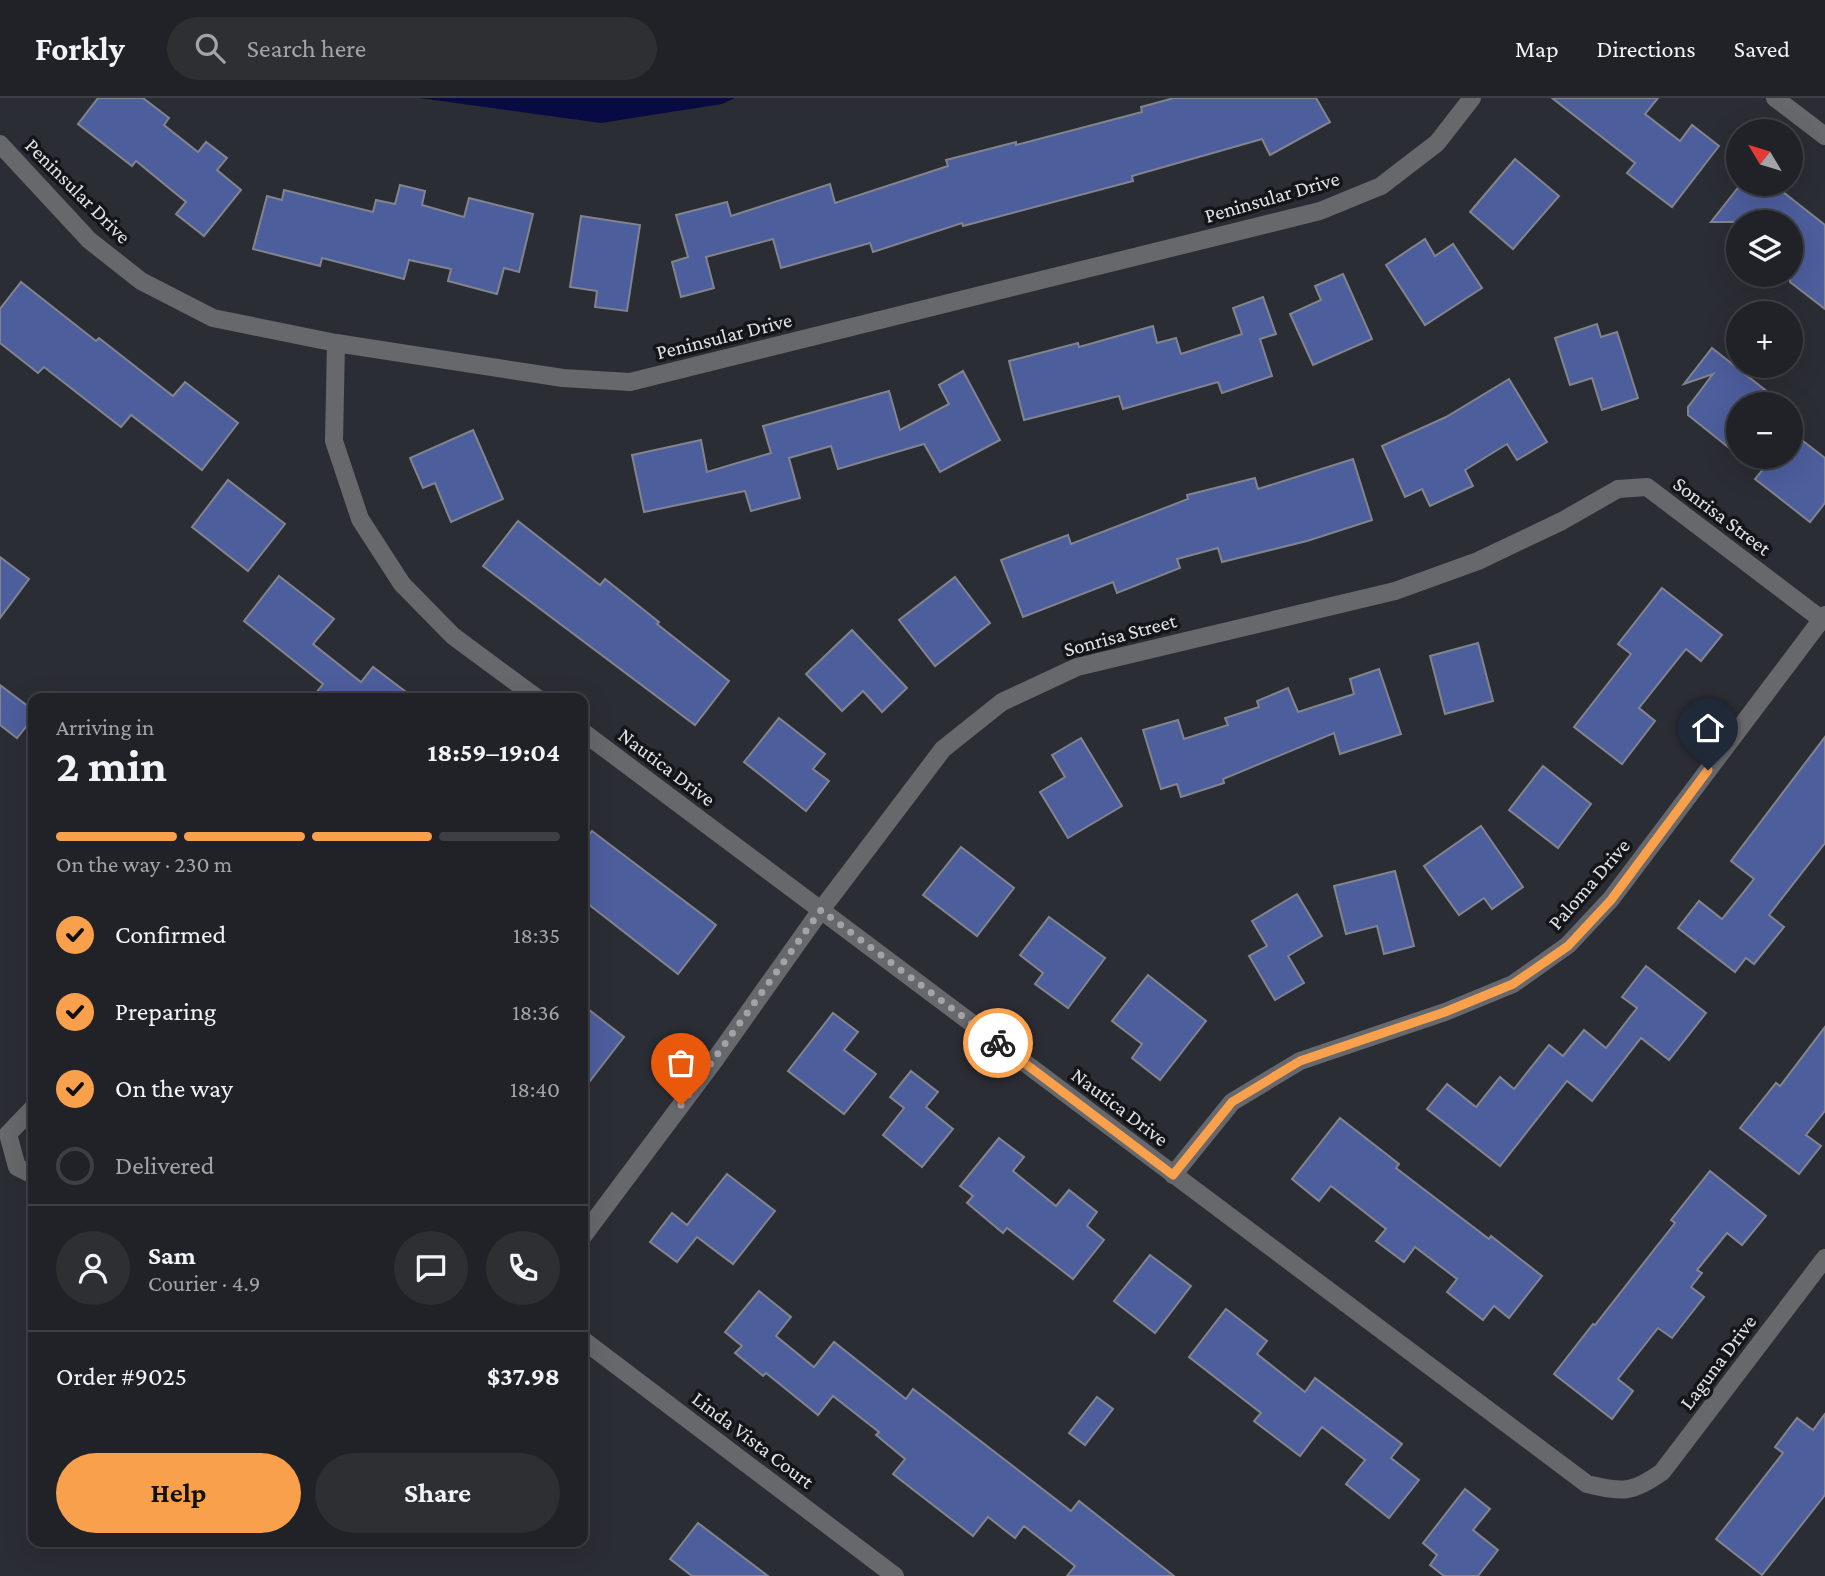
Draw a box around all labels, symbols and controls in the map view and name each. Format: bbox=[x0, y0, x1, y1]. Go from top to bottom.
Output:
search box bbox=[167, 17, 657, 80]
icon: search bbox=[191, 29, 229, 67]
text: Forkly bbox=[35, 30, 125, 67]
text: Search here bbox=[247, 34, 366, 63]
text: Map bbox=[1515, 35, 1559, 62]
text: Directions bbox=[1597, 35, 1696, 62]
text: Saved bbox=[1734, 35, 1790, 62]
north arrow bbox=[1726, 119, 1802, 196]
map controls bbox=[1726, 119, 1803, 469]
street label: Peninsular Drive bbox=[20, 133, 136, 249]
street label: Peninsular Drive bbox=[1202, 166, 1342, 228]
button: layers bbox=[1726, 210, 1803, 287]
button: + bbox=[1726, 301, 1803, 378]
street label: Peninsular Drive bbox=[654, 308, 794, 364]
button: − bbox=[1726, 392, 1803, 469]
street label: Sonrisa Street bbox=[1669, 472, 1776, 561]
street label: Sonrisa Street bbox=[1061, 608, 1180, 662]
pin bbox=[1678, 698, 1738, 770]
icon: home bbox=[1689, 709, 1727, 747]
text: Arriving in bbox=[56, 714, 154, 740]
street label: Nautica Drive bbox=[614, 723, 720, 811]
text: 18:59–19:04 bbox=[428, 738, 560, 767]
text: 2 min bbox=[56, 740, 167, 791]
street label: Paloma Drive bbox=[1543, 834, 1635, 934]
text: On the way · 230 m bbox=[56, 851, 232, 877]
icon: check bbox=[56, 916, 94, 954]
text: Confirmed bbox=[115, 920, 226, 949]
text: 18:35 bbox=[513, 922, 560, 948]
icon: check bbox=[56, 993, 94, 1031]
text: Preparing bbox=[115, 997, 216, 1026]
text: 18:36 bbox=[512, 999, 560, 1025]
courier bbox=[963, 1008, 1033, 1078]
icon: bike bbox=[979, 1024, 1017, 1062]
pin bbox=[651, 1033, 711, 1105]
icon: bag bbox=[662, 1044, 700, 1082]
street label: Nautica Drive bbox=[1067, 1063, 1173, 1151]
icon: check bbox=[56, 1070, 94, 1108]
text: On the way bbox=[115, 1074, 233, 1103]
text: 18:40 bbox=[510, 1076, 560, 1102]
text: Delivered bbox=[115, 1151, 214, 1180]
button: person bbox=[56, 1231, 130, 1305]
button: chat bbox=[394, 1231, 468, 1305]
button: phone bbox=[486, 1231, 560, 1305]
text: Sam bbox=[148, 1241, 196, 1270]
text: Courier · 4.9 bbox=[148, 1270, 260, 1296]
street label: Laguna Drive bbox=[1675, 1310, 1761, 1414]
text: Order #9025 bbox=[56, 1362, 187, 1391]
text: $37.98 bbox=[487, 1362, 560, 1391]
street label: Linda Vista Court bbox=[687, 1386, 819, 1494]
button: Help bbox=[56, 1453, 301, 1533]
button: Share bbox=[315, 1453, 560, 1533]

